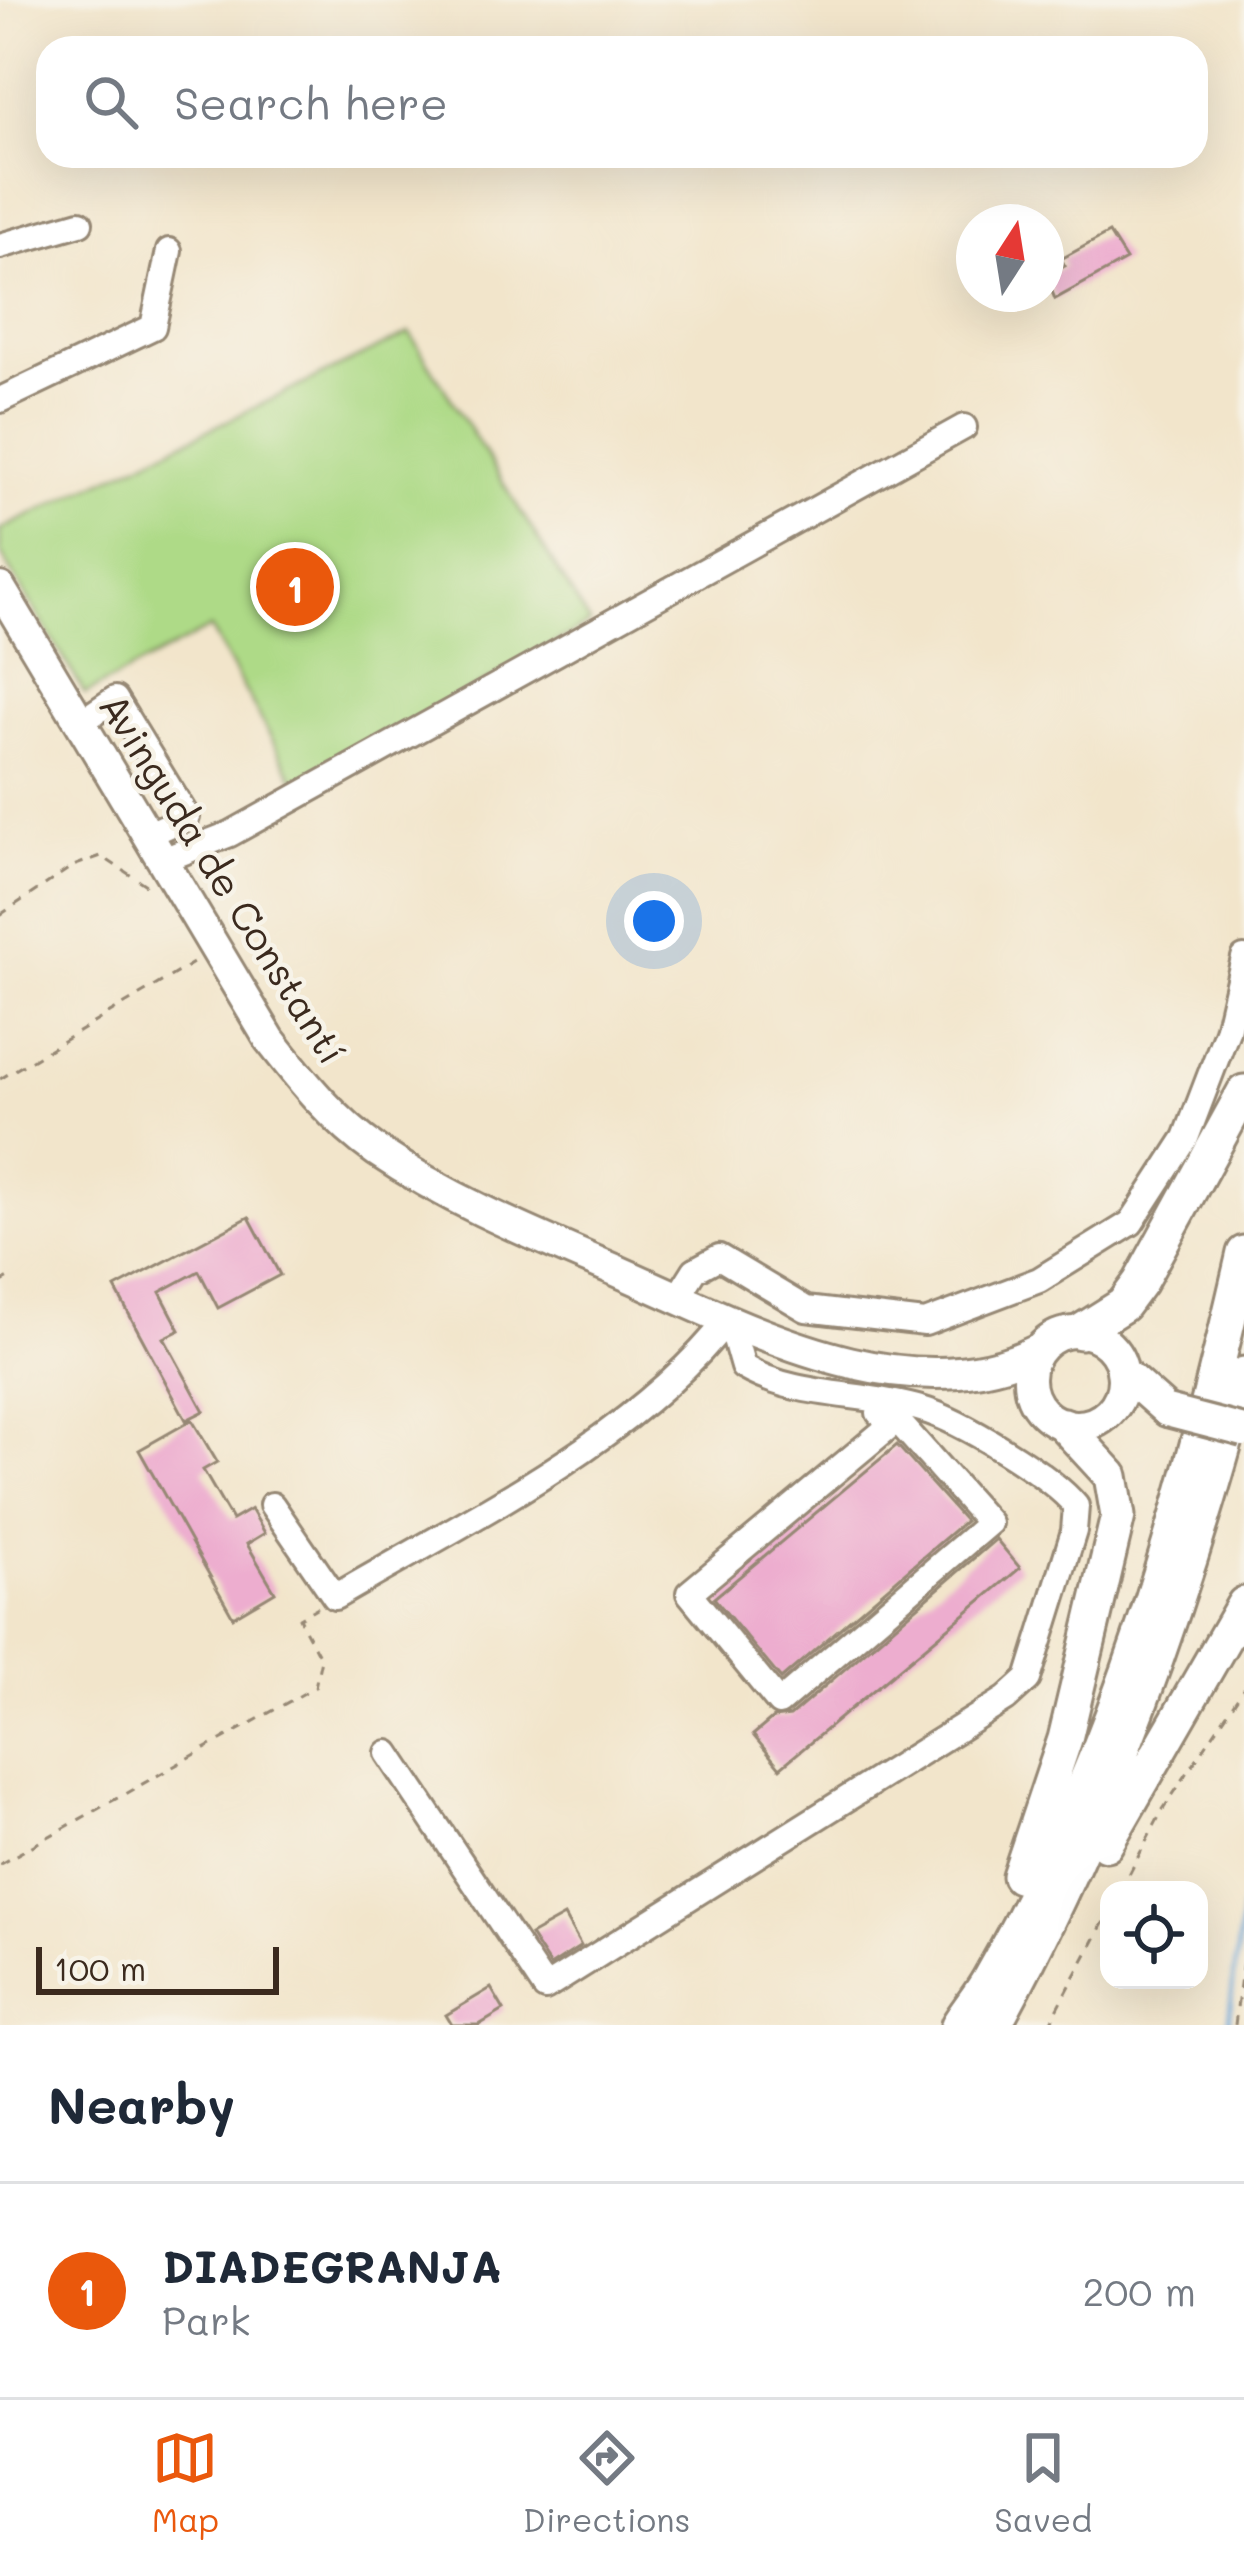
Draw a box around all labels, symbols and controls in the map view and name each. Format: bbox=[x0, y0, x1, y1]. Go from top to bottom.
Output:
search box bbox=[36, 36, 1208, 168]
icon: search bbox=[78, 69, 144, 135]
text: Search here bbox=[174, 73, 448, 131]
north arrow bbox=[956, 204, 1064, 312]
pin: 1 bbox=[256, 542, 334, 632]
street label: Avinguda de Constantí bbox=[88, 683, 359, 1074]
your location bbox=[624, 891, 684, 951]
map controls bbox=[1100, 1881, 1208, 1989]
button: locate bbox=[1100, 1881, 1208, 1989]
scale bar bbox=[36, 1941, 279, 1994]
text: 100 m bbox=[54, 1946, 146, 1989]
text: Nearby bbox=[48, 2070, 235, 2137]
text: DIADEGRANJA bbox=[162, 2236, 502, 2294]
text: 1 bbox=[78, 2265, 96, 2316]
text: 200 m bbox=[1083, 2265, 1196, 2316]
text: Park bbox=[162, 2294, 250, 2345]
tab: Map bbox=[152, 2425, 219, 2540]
tab: Directions bbox=[523, 2425, 690, 2540]
tab: Saved bbox=[994, 2425, 1092, 2540]

